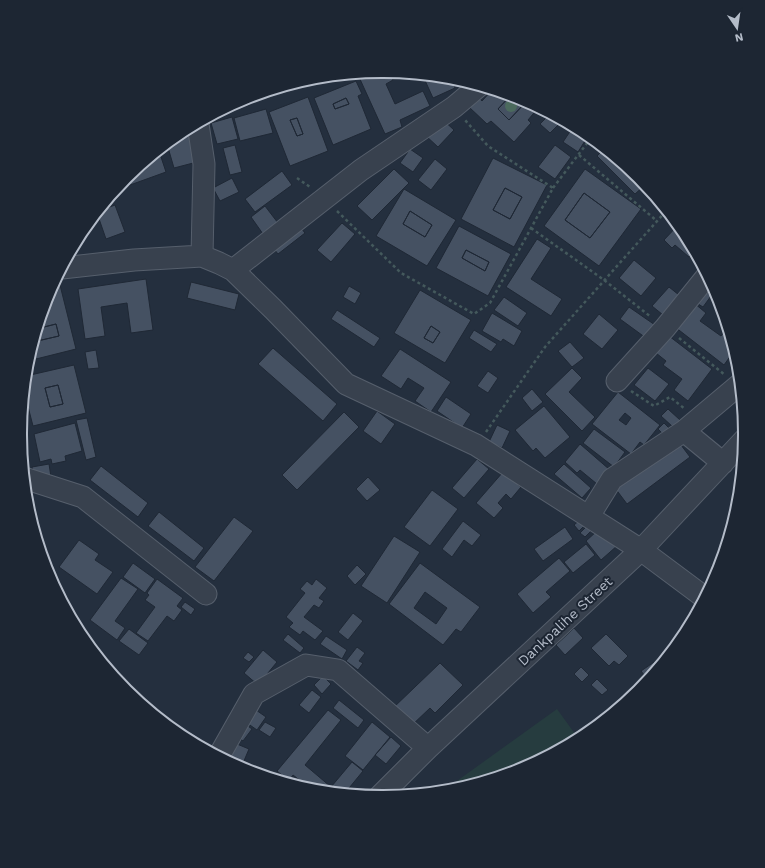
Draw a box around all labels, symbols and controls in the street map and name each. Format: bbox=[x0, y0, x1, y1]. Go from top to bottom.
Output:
north arrow bbox=[717, 8, 757, 48]
text: N bbox=[734, 30, 745, 45]
street label: Dankpalihe Street bbox=[515, 573, 616, 669]

